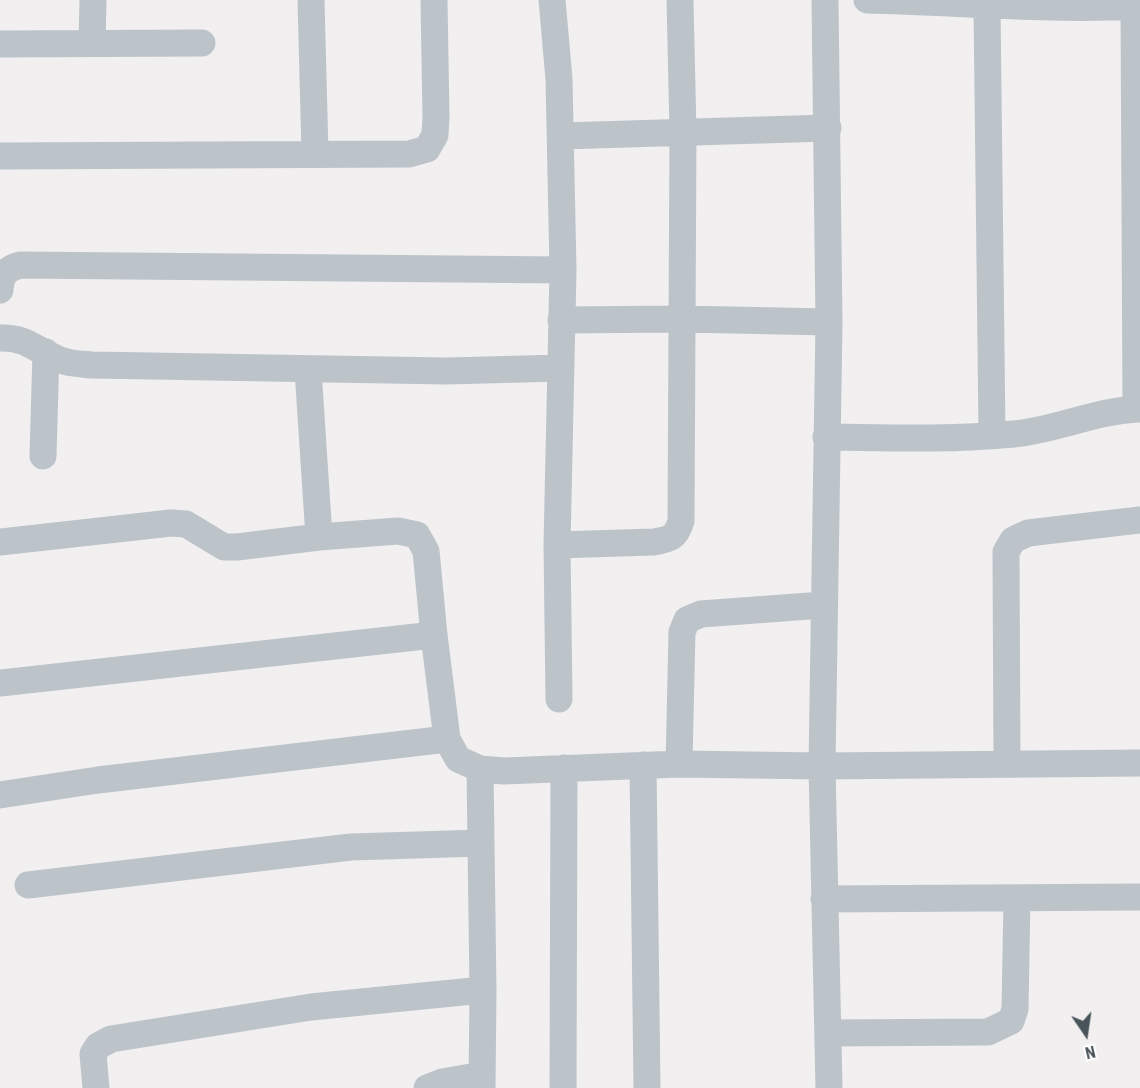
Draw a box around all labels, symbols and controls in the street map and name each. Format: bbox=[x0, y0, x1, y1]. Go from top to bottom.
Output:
north arrow bbox=[1056, 1004, 1116, 1064]
text: N bbox=[1083, 1042, 1097, 1062]

